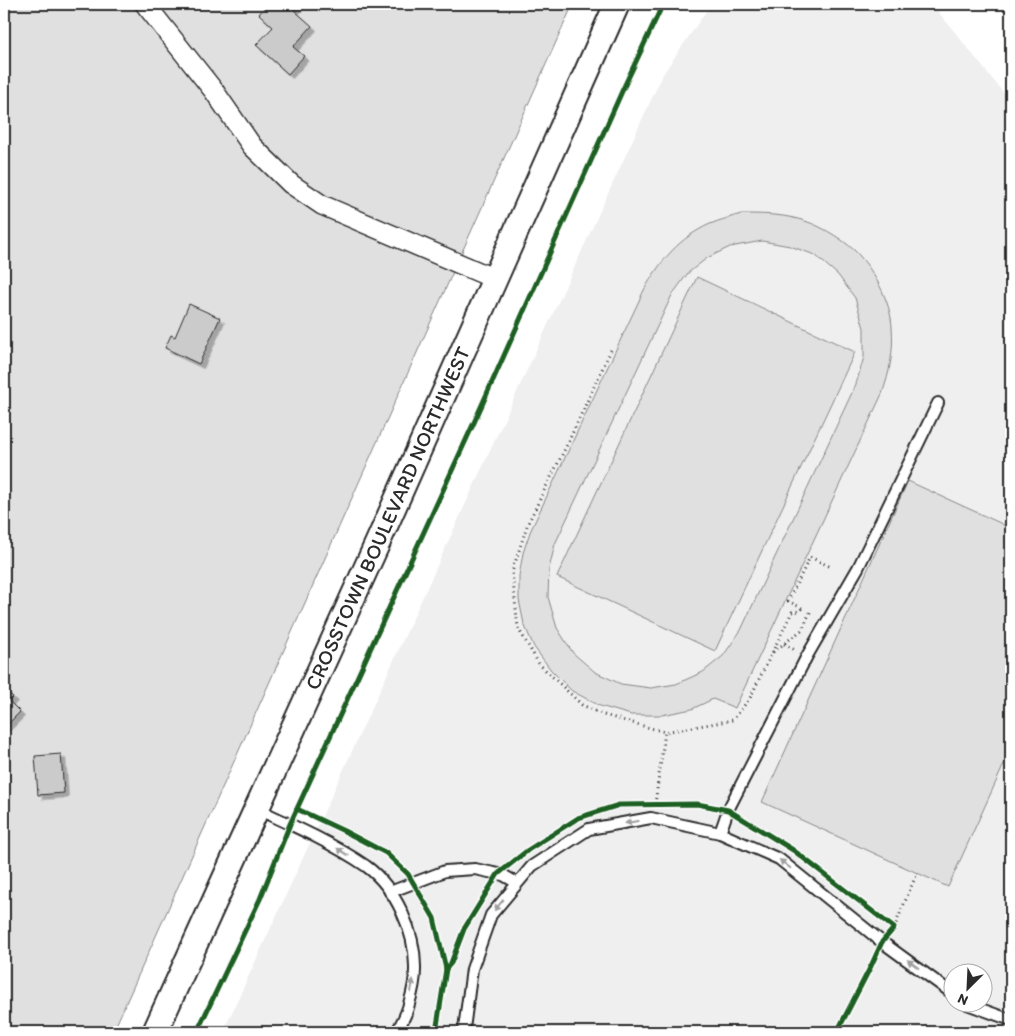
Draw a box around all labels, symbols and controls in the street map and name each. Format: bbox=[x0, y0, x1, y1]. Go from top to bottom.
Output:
street label: CROSSTOWN BOULEVARD NORTHWEST bbox=[299, 342, 475, 694]
one-way arrow bbox=[624, 818, 640, 826]
one-way arrow bbox=[336, 847, 349, 857]
one-way arrow bbox=[779, 859, 792, 870]
one-way arrow bbox=[494, 899, 505, 911]
one-way arrow bbox=[907, 959, 920, 970]
north arrow bbox=[942, 964, 992, 1014]
one-way arrow bbox=[409, 978, 417, 994]
text: N bbox=[955, 990, 971, 1009]

